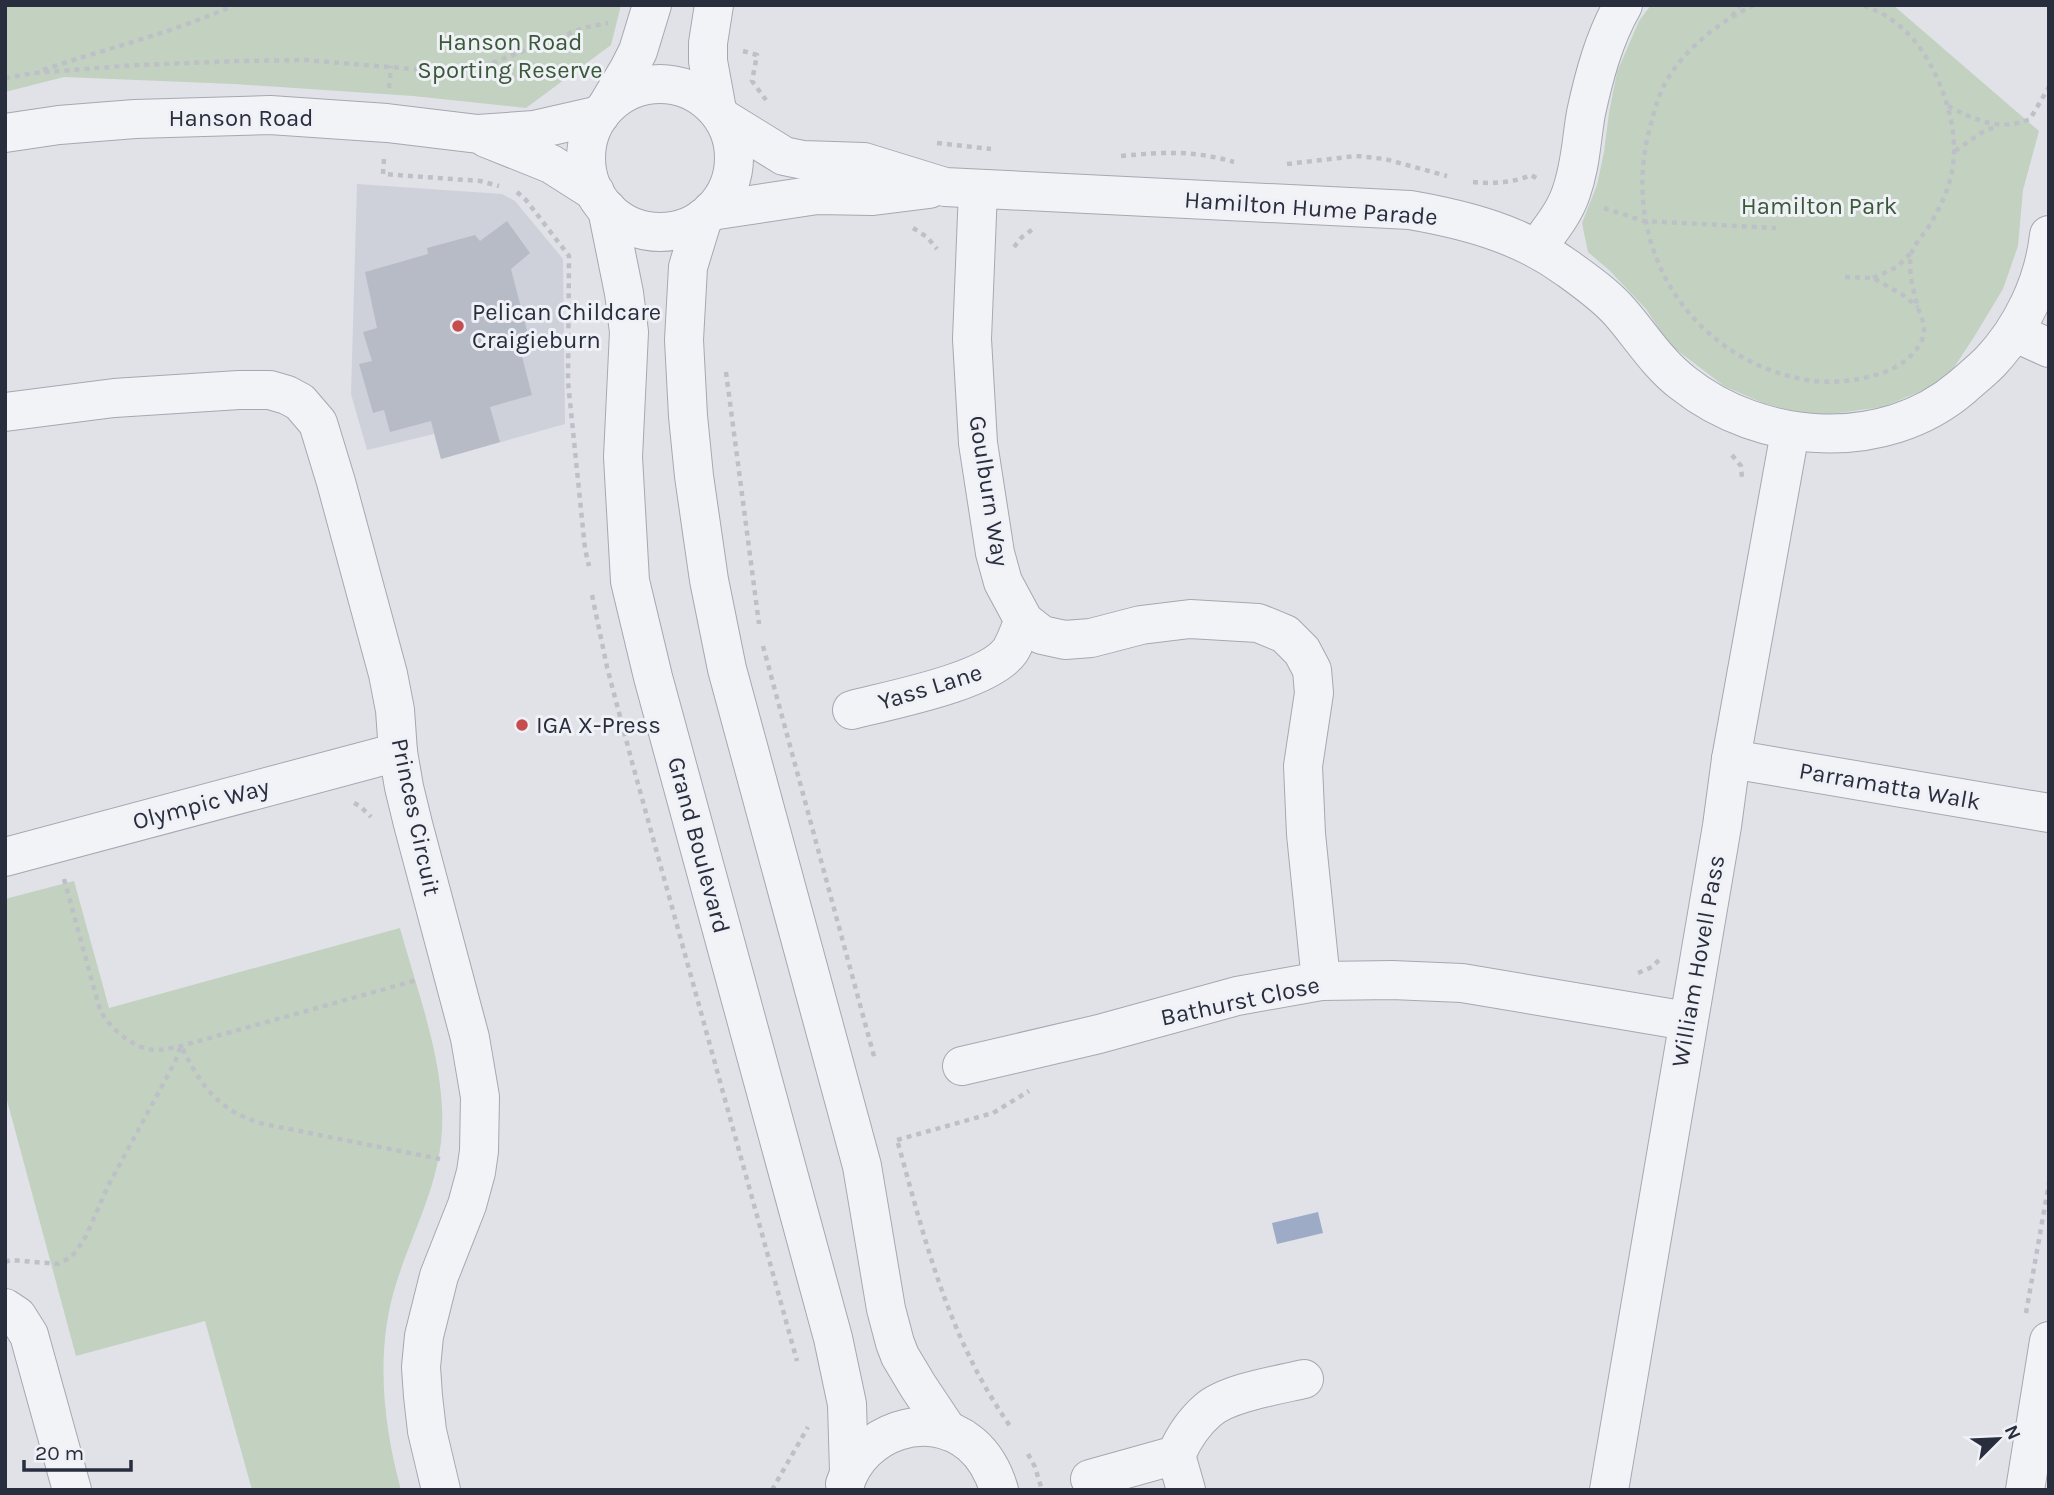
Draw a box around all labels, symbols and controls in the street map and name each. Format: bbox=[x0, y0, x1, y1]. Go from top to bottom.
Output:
park label: Hanson Road Sporting Reserve bbox=[417, 28, 603, 84]
street label: Hanson Road bbox=[169, 104, 313, 132]
street label: Hamilton Hume Parade bbox=[1183, 185, 1439, 231]
park label: Hamilton Park bbox=[1741, 192, 1897, 220]
place label: Pelican Childcare Craigieburn bbox=[472, 298, 661, 354]
marker: Pelican Childcare Craigieburn bbox=[450, 318, 466, 334]
street label: Goulburn Way bbox=[963, 413, 1015, 569]
street label: Yass Lane bbox=[875, 658, 985, 716]
place label: IGA X-Press bbox=[536, 711, 661, 739]
marker: IGA X-Press bbox=[514, 717, 530, 733]
street label: Princes Circuit bbox=[386, 736, 446, 898]
street label: Grand Boulevard bbox=[662, 754, 736, 936]
street label: Parramatta Walk bbox=[1797, 756, 1983, 816]
street label: Olympic Way bbox=[130, 772, 272, 836]
street label: William Hovell Pass bbox=[1666, 853, 1730, 1069]
street label: Bathurst Close bbox=[1158, 970, 1322, 1032]
north arrow bbox=[1963, 1404, 2033, 1474]
text: N bbox=[2000, 1422, 2025, 1443]
scale bar bbox=[24, 1428, 131, 1472]
text: 20 m bbox=[35, 1441, 84, 1465]

